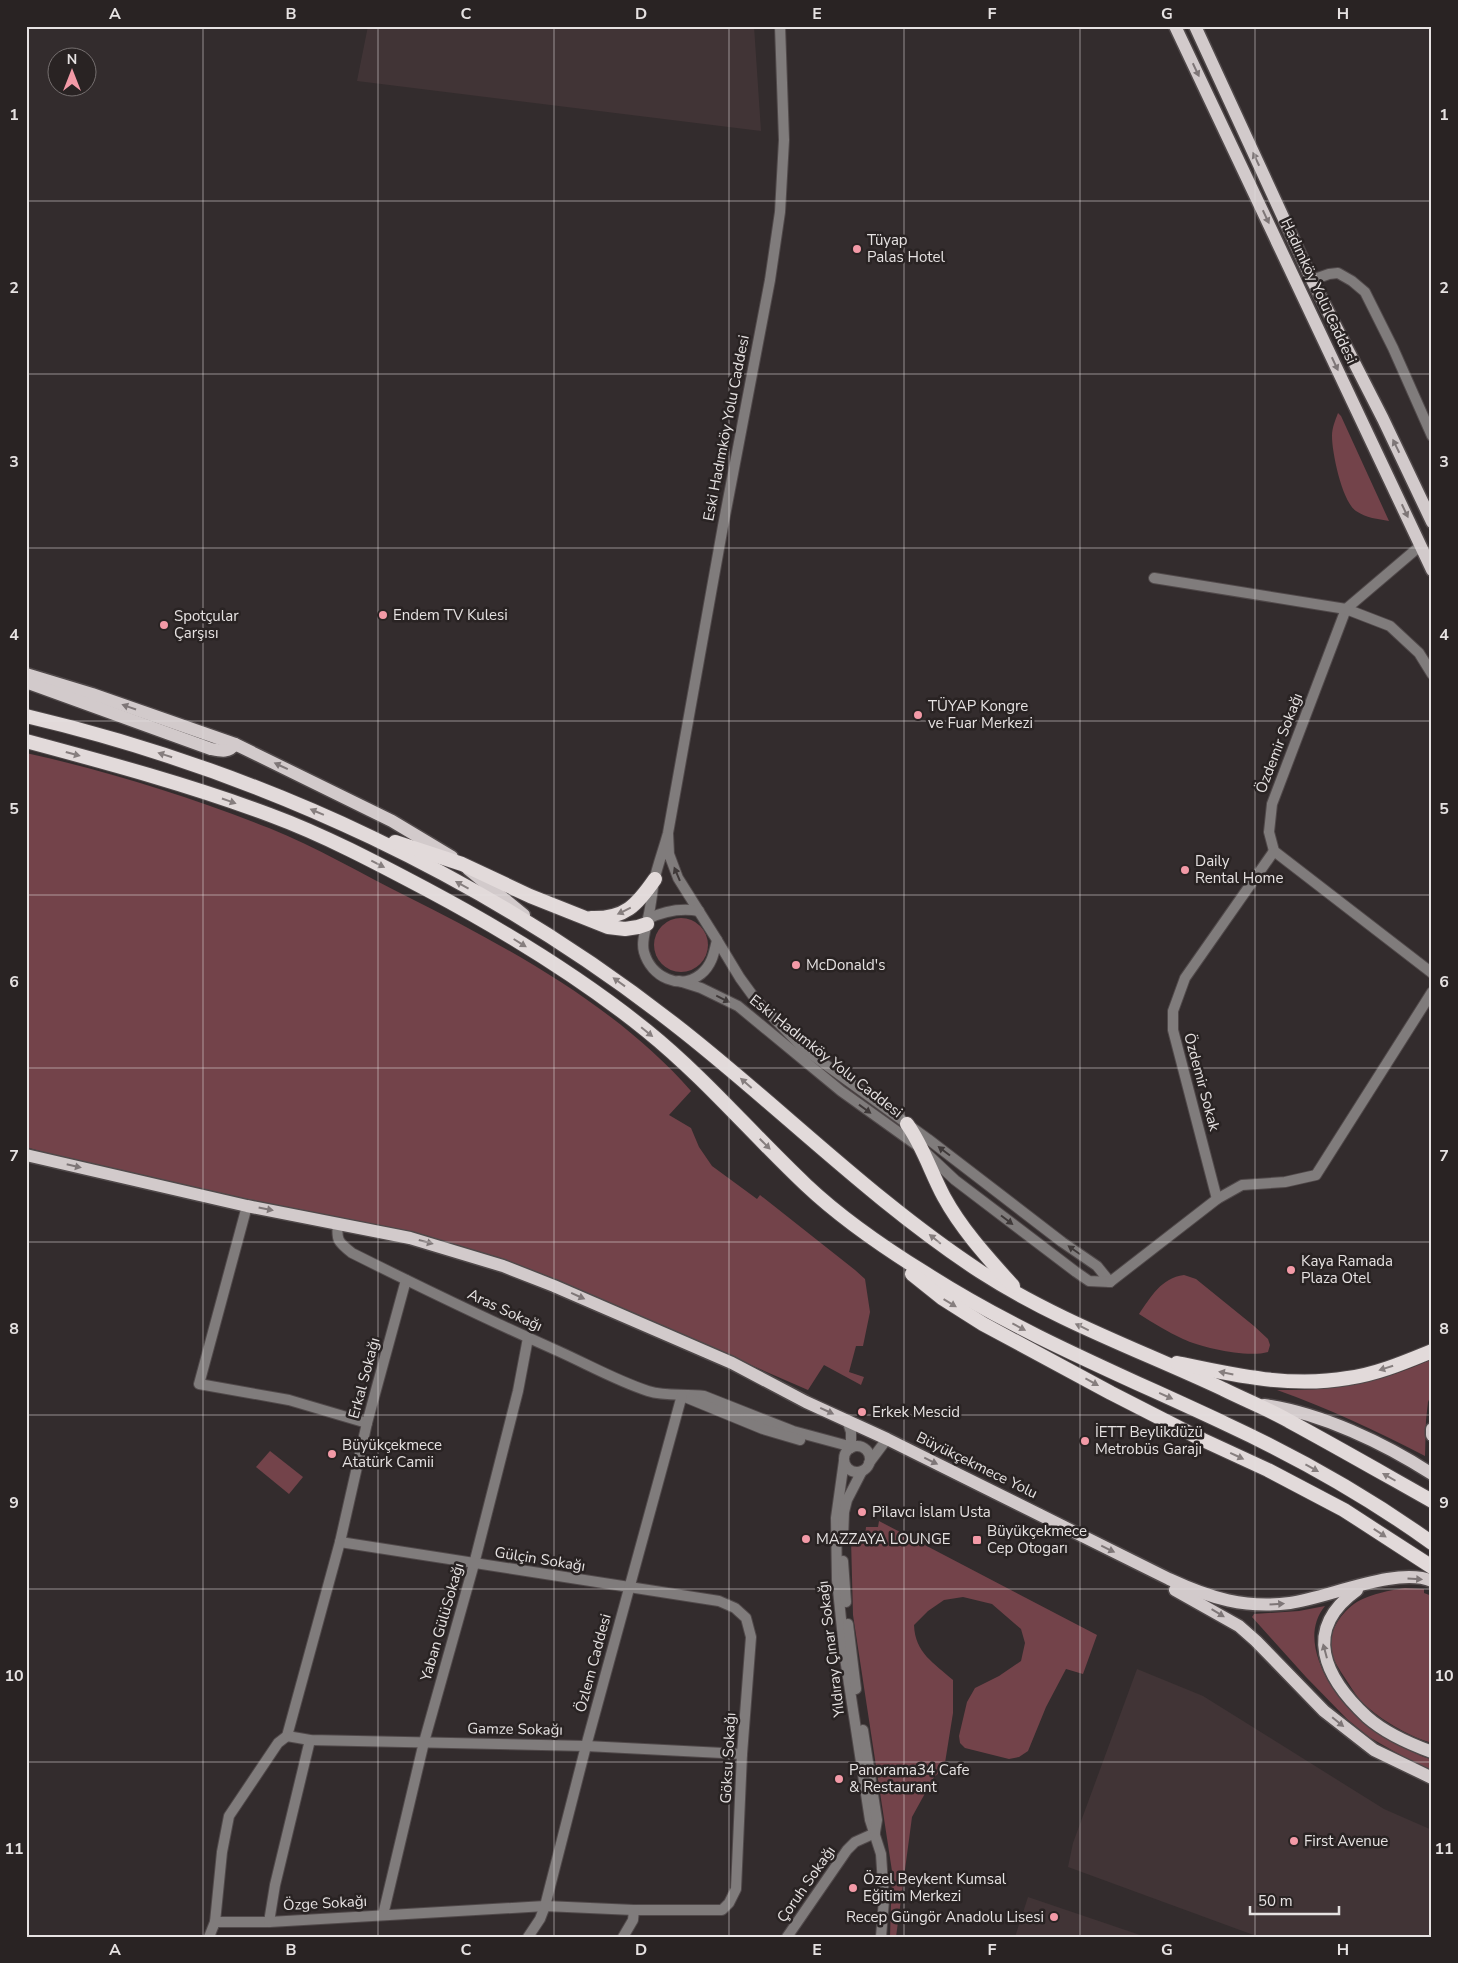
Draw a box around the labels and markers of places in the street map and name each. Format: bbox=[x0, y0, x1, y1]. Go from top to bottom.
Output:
place label: Tüyap Palas Hotel bbox=[867, 230, 945, 267]
marker: Tüyap Palas Hotel bbox=[851, 243, 863, 255]
place label: Endem TV Kulesi bbox=[393, 605, 508, 625]
place label: Spotçular Çarşısı bbox=[174, 606, 239, 643]
marker: Endem TV Kulesi bbox=[377, 609, 389, 621]
marker: Spotçular Çarşısı bbox=[158, 619, 170, 631]
place label: TÜYAP Kongre ve Fuar Merkezi bbox=[928, 696, 1033, 733]
marker: TÜYAP Kongre ve Fuar Merkezi bbox=[912, 709, 924, 721]
place label: Daily Rental Home bbox=[1195, 851, 1283, 888]
marker: Daily Rental Home bbox=[1179, 864, 1191, 876]
place label: McDonald's bbox=[806, 955, 885, 975]
marker: McDonald's bbox=[790, 959, 802, 971]
place label: Kaya Ramada Plaza Otel bbox=[1301, 1251, 1393, 1288]
marker: Kaya Ramada Plaza Otel bbox=[1285, 1264, 1297, 1276]
place label: Erkek Mescid bbox=[872, 1402, 960, 1422]
marker: Erkek Mescid bbox=[856, 1406, 868, 1418]
place label: İETT Beylikdüzü Metrobüs Garajı bbox=[1095, 1422, 1203, 1459]
place label: Büyükçekmece Atatürk Camii bbox=[342, 1435, 442, 1472]
marker: İETT Beylikdüzü Metrobüs Garajı bbox=[1079, 1435, 1091, 1447]
marker: Büyükçekmece Atatürk Camii bbox=[326, 1448, 338, 1460]
place label: Pilavcı İslam Usta bbox=[872, 1502, 991, 1522]
marker: Pilavcı İslam Usta bbox=[856, 1506, 868, 1518]
place label: Büyükçekmece Cep Otogarı bbox=[987, 1521, 1087, 1558]
place label: MAZZAYA LOUNGE bbox=[816, 1529, 951, 1549]
marker: MAZZAYA LOUNGE bbox=[800, 1533, 812, 1545]
marker: Büyükçekmece Cep Otogarı bbox=[971, 1534, 983, 1546]
place label: Panorama34 Cafe & Restaurant bbox=[849, 1760, 969, 1797]
marker: Panorama34 Cafe & Restaurant bbox=[833, 1773, 845, 1785]
place label: First Avenue bbox=[1304, 1831, 1388, 1851]
marker: First Avenue bbox=[1288, 1835, 1300, 1847]
place label: Özel Beykent Kumsal Eğitim Merkezi bbox=[863, 1869, 1007, 1906]
marker: Özel Beykent Kumsal Eğitim Merkezi bbox=[847, 1882, 859, 1894]
place label: Recep Güngör Anadolu Lisesi bbox=[846, 1907, 1044, 1927]
marker: Recep Güngör Anadolu Lisesi bbox=[1048, 1911, 1060, 1923]

